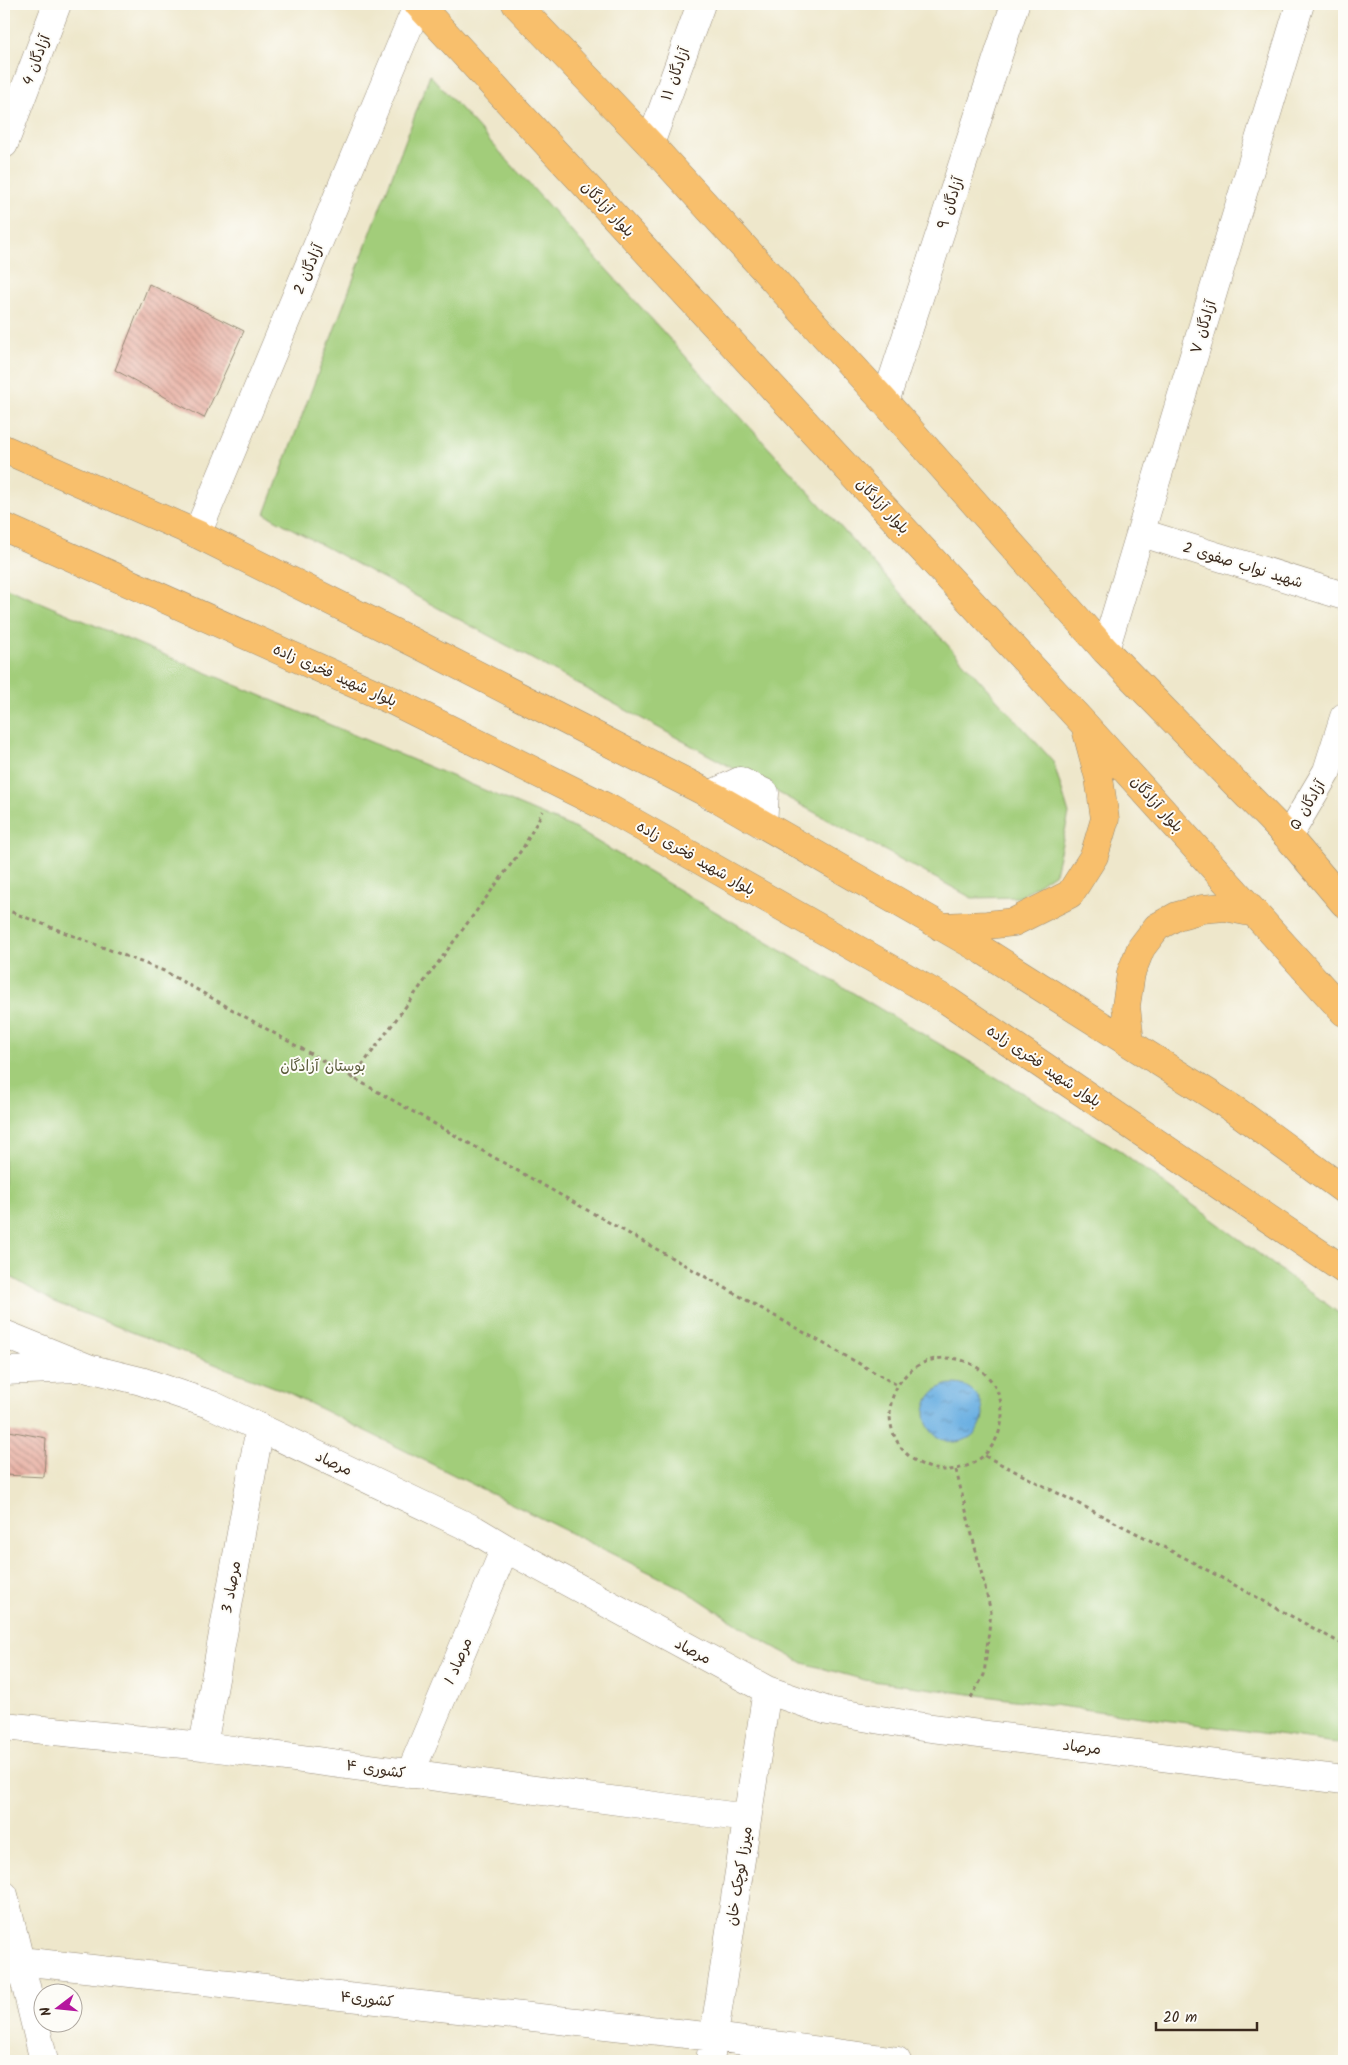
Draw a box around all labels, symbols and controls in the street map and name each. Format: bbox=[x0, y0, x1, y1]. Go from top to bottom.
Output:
street label: آزادگان 4 bbox=[16, 30, 58, 89]
street label: آزادگان ۱۱ bbox=[655, 43, 697, 104]
street label: آزادگان ۹ bbox=[931, 173, 971, 233]
street label: بلوار آزادگان bbox=[575, 176, 640, 243]
street label: آزادگان 2 bbox=[288, 239, 331, 298]
street label: آزادگان ۷ bbox=[1184, 296, 1224, 357]
street label: بلوار آزادگان bbox=[850, 473, 915, 540]
street label: شهید نواب صفوی 2 bbox=[1180, 536, 1306, 596]
street label: بلوار شهید فخری زاده bbox=[269, 638, 401, 714]
street label: بلوار آزادگان bbox=[1124, 771, 1188, 839]
street label: آزادگان ۵ bbox=[1283, 775, 1333, 835]
street label: بلوار شهید فخری زاده bbox=[632, 815, 759, 903]
street label: بلوار شهید فخری زاده bbox=[981, 1020, 1106, 1114]
park label: بوستان آزادگان bbox=[280, 1055, 366, 1079]
street label: مرصاد bbox=[311, 1445, 356, 1483]
street label: مرصاد 3 bbox=[216, 1559, 248, 1615]
street label: مرصاد bbox=[670, 1632, 715, 1672]
street label: مرصاد 1 bbox=[438, 1634, 480, 1689]
street label: مرصاد bbox=[1061, 1734, 1102, 1762]
street label: کشوری ۴ bbox=[344, 1754, 407, 1786]
street label: میرزا کوچک خان bbox=[720, 1825, 760, 1928]
north arrow bbox=[32, 1982, 82, 2032]
street label: کشوری۴ bbox=[339, 1985, 395, 2015]
scale bar bbox=[1156, 2000, 1257, 2032]
text: N bbox=[35, 2004, 58, 2019]
text: 20 m bbox=[1163, 2006, 1197, 2030]

